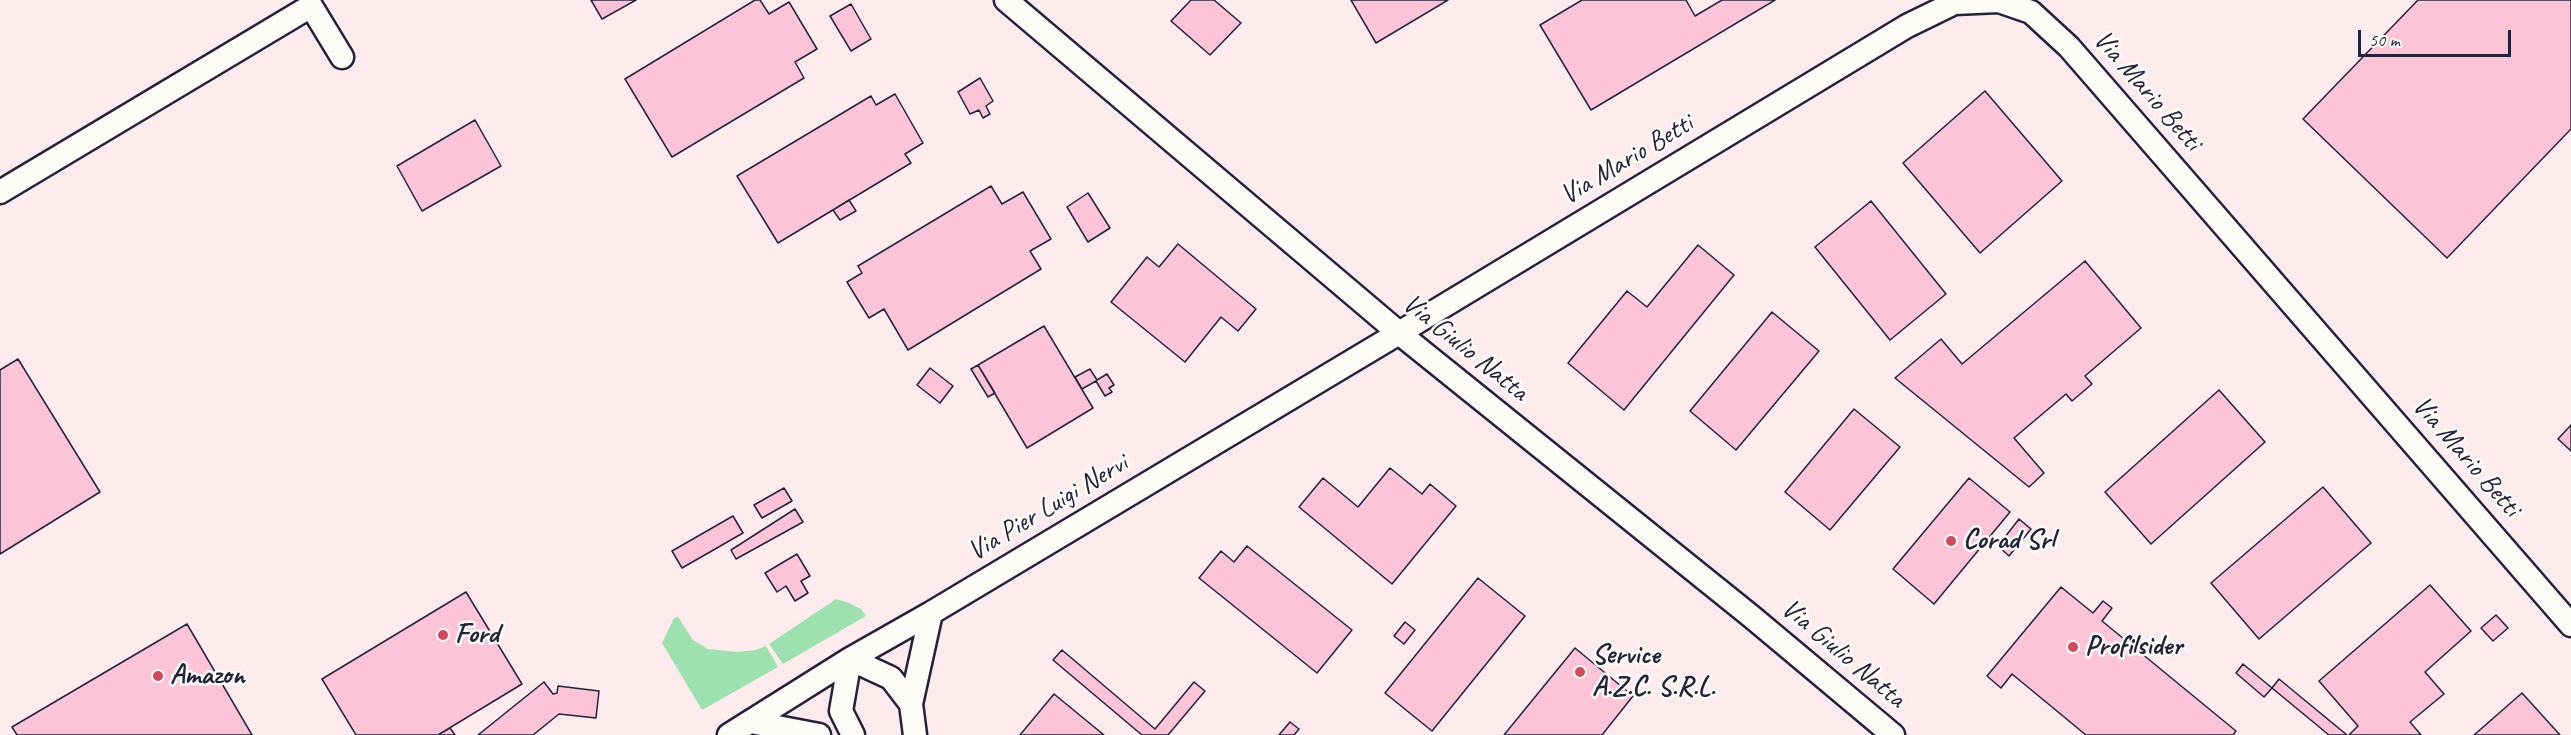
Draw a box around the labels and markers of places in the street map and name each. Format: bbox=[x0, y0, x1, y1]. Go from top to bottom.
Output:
place label: Corad Srl bbox=[1963, 524, 2055, 558]
marker: Corad Srl bbox=[1944, 534, 1958, 548]
place label: Ford bbox=[455, 618, 499, 652]
marker: Ford bbox=[436, 628, 450, 642]
place label: Profilsider bbox=[2085, 630, 2182, 664]
place label: Service A.Z.C. S.R.L. bbox=[1592, 639, 1715, 705]
marker: Profilsider bbox=[2066, 640, 2080, 654]
place label: Amazon bbox=[170, 659, 245, 693]
marker: Service A.Z.C. S.R.L. bbox=[1573, 665, 1587, 679]
marker: Amazon bbox=[151, 669, 165, 683]

